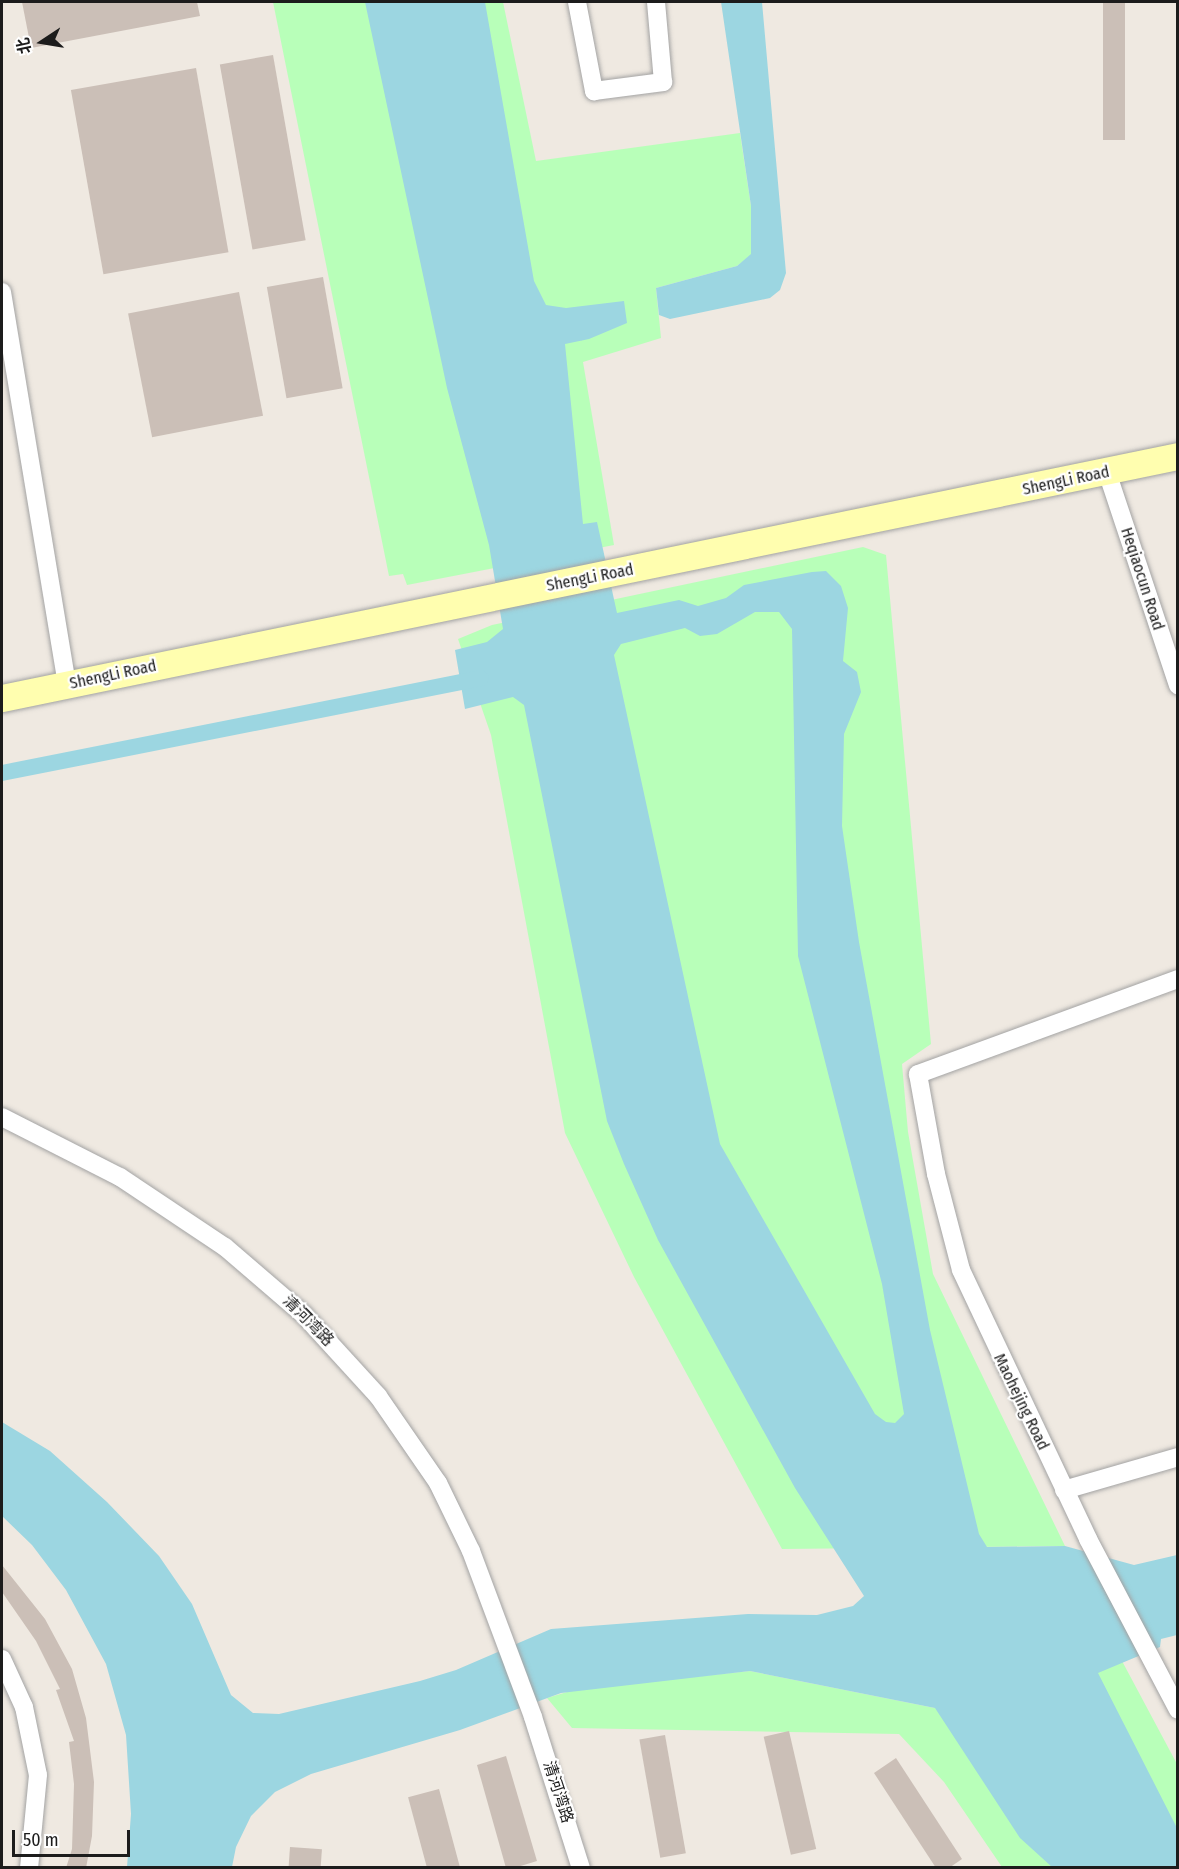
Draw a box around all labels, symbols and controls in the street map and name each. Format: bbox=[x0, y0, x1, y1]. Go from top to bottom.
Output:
north arrow bbox=[12, 12, 72, 72]
text: 北 bbox=[13, 36, 35, 56]
street label: ShengLi Road bbox=[1021, 462, 1111, 500]
street label: Heqiaocun Road bbox=[1116, 525, 1168, 633]
street label: ShengLi Road bbox=[545, 560, 635, 596]
street label: ShengLi Road bbox=[68, 656, 158, 694]
street label: 清河湾路 bbox=[279, 1292, 337, 1350]
street label: Maohejing Road bbox=[989, 1351, 1053, 1453]
street label: 清河湾路 bbox=[539, 1759, 577, 1825]
scale bar bbox=[15, 1818, 134, 1856]
text: 50 m bbox=[23, 1829, 59, 1851]

